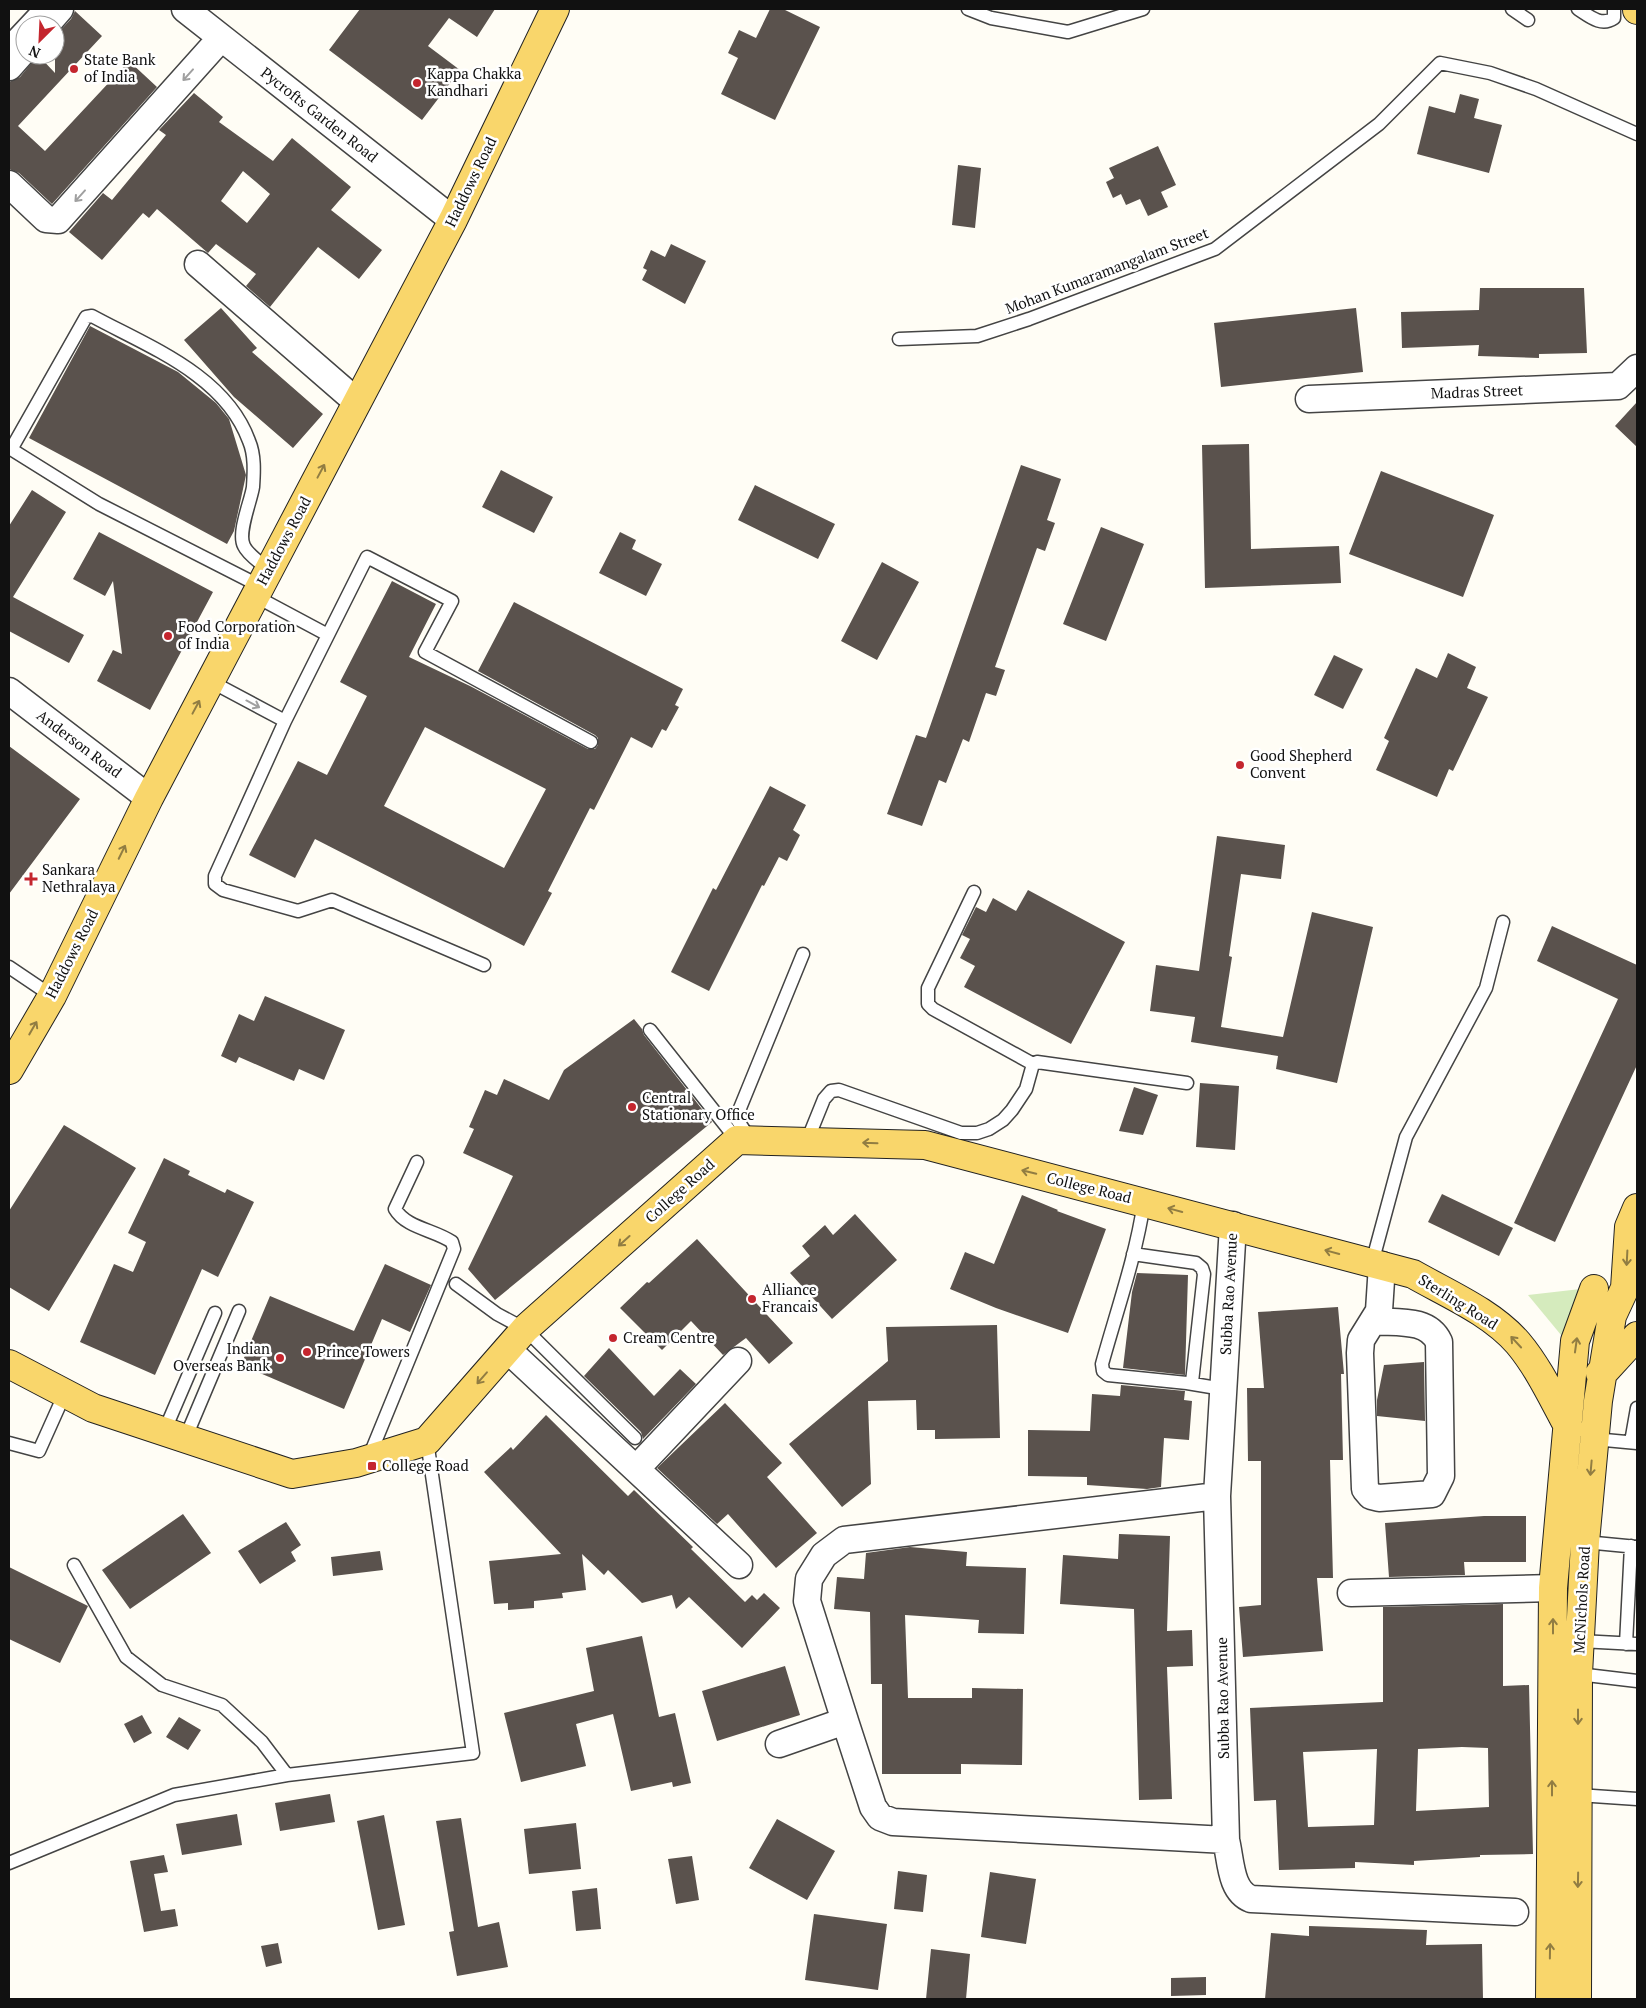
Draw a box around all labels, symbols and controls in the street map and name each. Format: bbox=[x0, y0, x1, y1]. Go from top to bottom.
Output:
north arrow bbox=[15, 15, 65, 65]
text: N bbox=[25, 41, 43, 63]
place label: State Bank of India bbox=[84, 49, 156, 86]
street label: Pycrofts Garden Road bbox=[257, 62, 382, 166]
marker: State Bank of India bbox=[68, 63, 80, 75]
place label: Kappa Chakka Kandhari bbox=[427, 63, 522, 100]
one-way arrow bbox=[182, 68, 194, 81]
marker: Kappa Chakka Kandhari bbox=[411, 77, 423, 89]
street label: Haddows Road bbox=[440, 133, 501, 230]
one-way arrow bbox=[74, 189, 86, 202]
street label: Mohan Kumaramangalam Street bbox=[1002, 222, 1211, 318]
street label: Madras Street bbox=[1430, 379, 1524, 403]
one-way arrow bbox=[316, 463, 326, 478]
street label: Haddows Road bbox=[251, 493, 315, 588]
place label: Food Corporation of India bbox=[178, 616, 296, 653]
marker: Food Corporation of India bbox=[162, 630, 174, 642]
one-way arrow bbox=[245, 699, 260, 709]
one-way arrow bbox=[192, 700, 201, 715]
street label: Anderson Road bbox=[33, 705, 126, 782]
place label: Good Shepherd Convent bbox=[1250, 745, 1352, 782]
marker: Good Shepherd Convent bbox=[1234, 759, 1246, 771]
one-way arrow bbox=[118, 845, 128, 860]
place label: Sankara Nethralaya bbox=[42, 859, 116, 896]
marker: Sankara Nethralaya bbox=[24, 872, 38, 886]
street label: Haddows Road bbox=[40, 905, 102, 1002]
one-way arrow bbox=[29, 1021, 39, 1036]
place label: Central Stationary Office bbox=[642, 1087, 755, 1124]
marker: Central Stationary Office bbox=[626, 1101, 638, 1113]
one-way arrow bbox=[862, 1138, 878, 1148]
street label: College Road bbox=[640, 1154, 718, 1227]
one-way arrow bbox=[1022, 1167, 1038, 1176]
street label: College Road bbox=[1045, 1167, 1134, 1207]
one-way arrow bbox=[1168, 1205, 1184, 1214]
street label: Subba Rao Avenue bbox=[1215, 1232, 1241, 1355]
one-way arrow bbox=[617, 1235, 630, 1247]
one-way arrow bbox=[1325, 1247, 1341, 1256]
one-way arrow bbox=[1622, 1249, 1631, 1265]
street label: Sterling Road bbox=[1415, 1269, 1502, 1333]
place label: Alliance Francais bbox=[762, 1279, 818, 1316]
marker: Alliance Francais bbox=[746, 1293, 758, 1305]
place label: Cream Centre bbox=[623, 1327, 715, 1347]
marker: Cream Centre bbox=[607, 1332, 619, 1344]
one-way arrow bbox=[1510, 1336, 1522, 1348]
one-way arrow bbox=[1571, 1337, 1581, 1353]
place label: Indian Overseas Bank bbox=[173, 1338, 270, 1375]
place label: Prince Towers bbox=[317, 1341, 410, 1361]
marker: Prince Towers bbox=[301, 1346, 313, 1358]
marker: Indian Overseas Bank bbox=[274, 1352, 286, 1364]
one-way arrow bbox=[477, 1371, 488, 1384]
place label: College Road bbox=[382, 1455, 469, 1475]
one-way arrow bbox=[1587, 1459, 1596, 1475]
marker: College Road bbox=[366, 1460, 378, 1472]
street label: McNichols Road bbox=[1568, 1546, 1594, 1654]
one-way arrow bbox=[1548, 1618, 1558, 1634]
street label: Subba Rao Avenue bbox=[1211, 1637, 1233, 1759]
one-way arrow bbox=[1573, 1709, 1583, 1725]
one-way arrow bbox=[1547, 1780, 1557, 1796]
one-way arrow bbox=[1573, 1872, 1583, 1888]
one-way arrow bbox=[1546, 1943, 1555, 1959]

